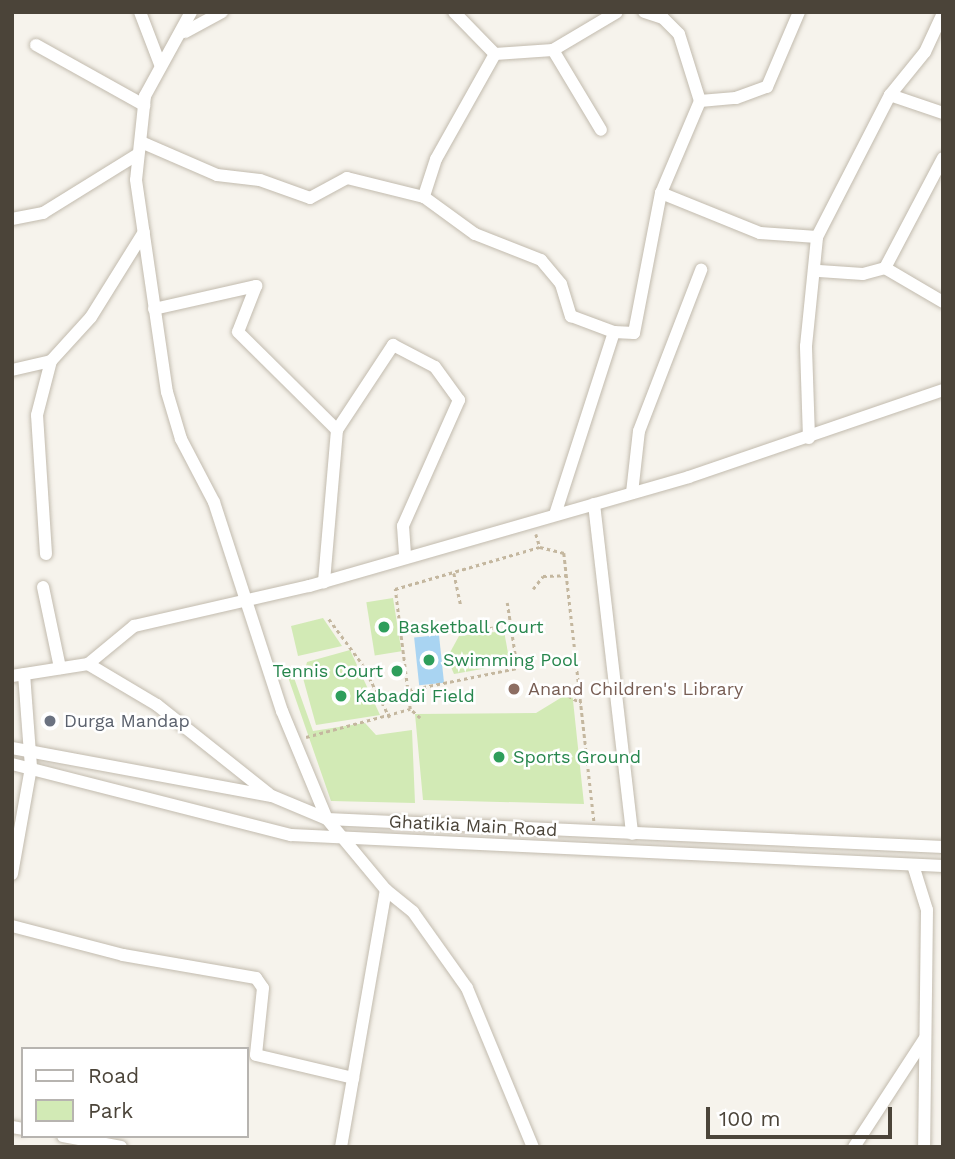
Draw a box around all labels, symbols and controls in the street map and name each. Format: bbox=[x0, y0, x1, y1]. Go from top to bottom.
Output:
place label: Basketball Court bbox=[398, 616, 544, 638]
marker: Basketball Court bbox=[376, 619, 392, 635]
place label: Swimming Pool bbox=[443, 649, 578, 671]
marker: Swimming Pool bbox=[421, 652, 437, 668]
place label: Tennis Court bbox=[272, 660, 383, 682]
marker: Tennis Court bbox=[389, 663, 405, 679]
place label: Anand Children's Library bbox=[528, 678, 743, 700]
marker: Anand Children's Library bbox=[506, 681, 522, 697]
place label: Kabaddi Field bbox=[355, 685, 475, 707]
marker: Kabaddi Field bbox=[333, 688, 349, 704]
place label: Durga Mandap bbox=[64, 710, 190, 732]
marker: Durga Mandap bbox=[42, 713, 58, 729]
place label: Sports Ground bbox=[513, 746, 641, 768]
marker: Sports Ground bbox=[491, 749, 507, 765]
street label: Ghatikia Main Road bbox=[388, 811, 558, 841]
legend bbox=[21, 1047, 248, 1138]
text: Road bbox=[88, 1063, 139, 1088]
scale bar bbox=[710, 1092, 895, 1136]
text: Park bbox=[88, 1098, 133, 1123]
text: 100 m bbox=[719, 1106, 781, 1131]

